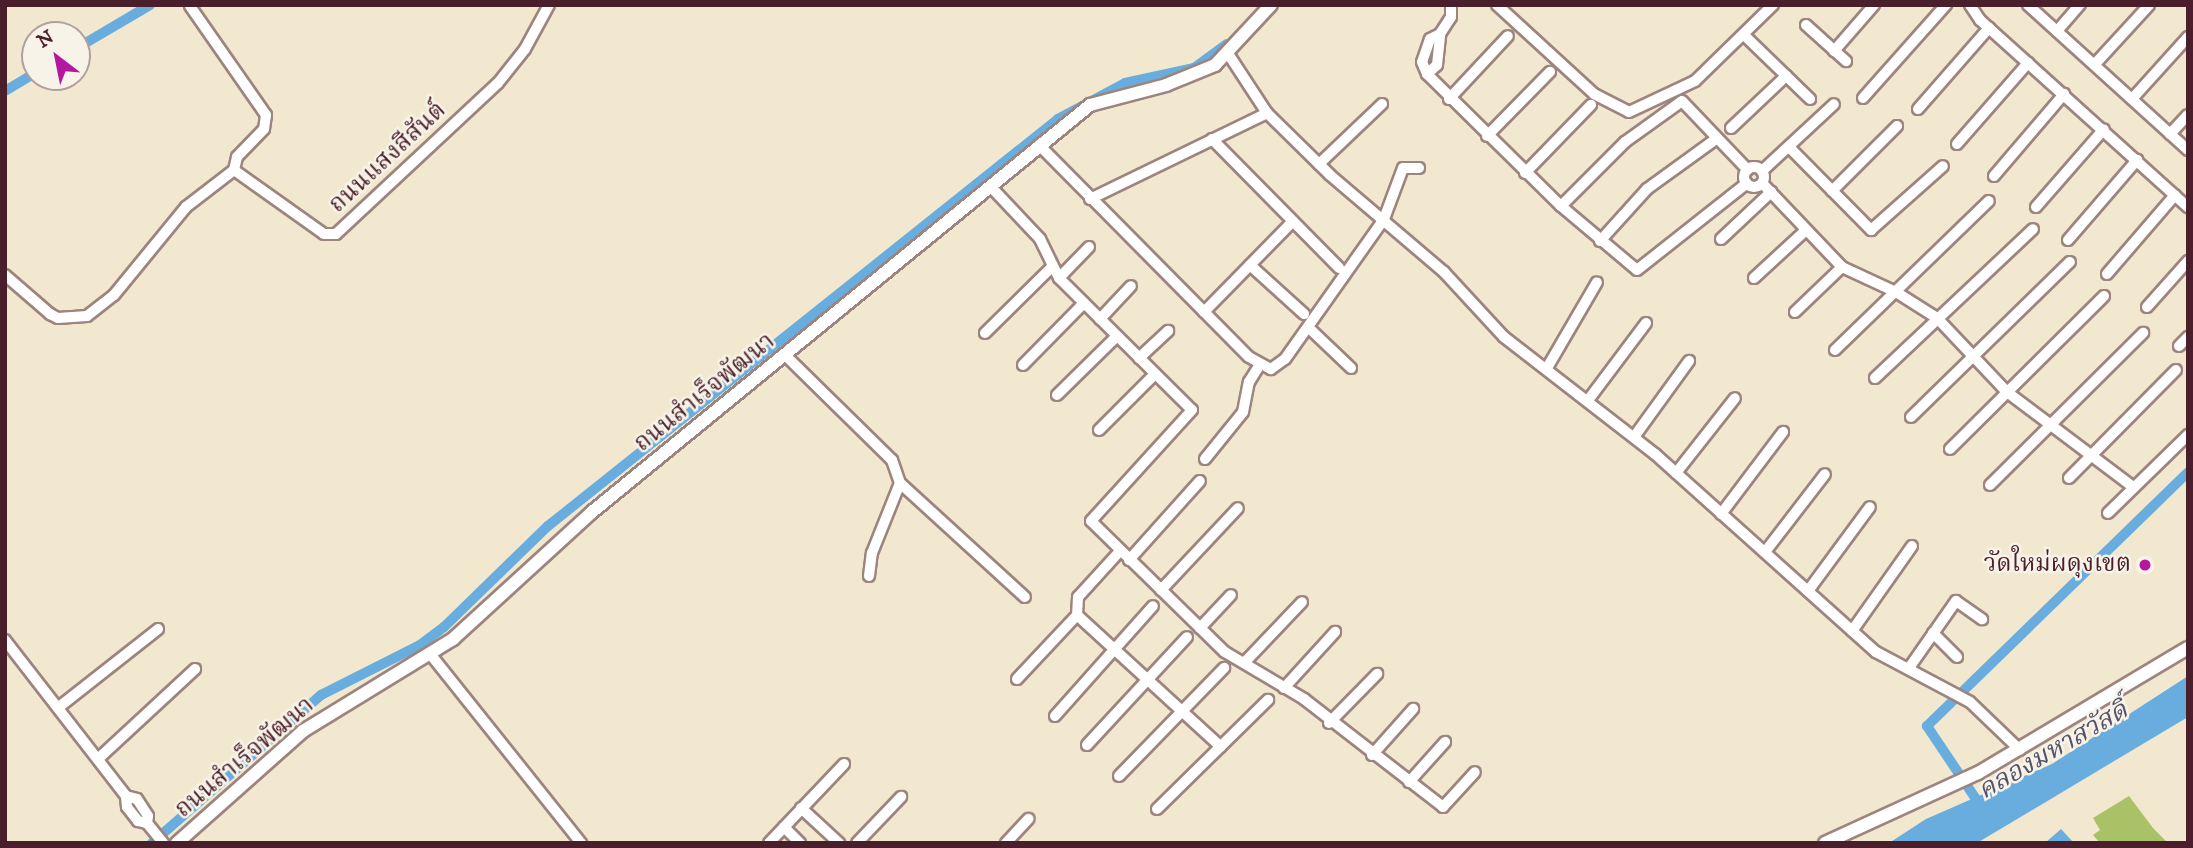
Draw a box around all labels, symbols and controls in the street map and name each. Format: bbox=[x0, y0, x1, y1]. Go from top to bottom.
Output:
north arrow bbox=[21, 21, 91, 91]
text: N bbox=[33, 26, 58, 53]
street label: ถนนแสงสีสันต์ bbox=[324, 97, 452, 219]
street label: ถนนสำเร็จพัฒนา bbox=[629, 327, 781, 459]
place label: วัดใหม่ผดุงเขต bbox=[1984, 551, 2131, 579]
marker: วัดใหม่ผดุงเขต bbox=[2137, 557, 2153, 573]
street label: ถนนสำเร็จพัฒนา bbox=[170, 691, 320, 825]
water label: คลองมหาสวัสดิ์ bbox=[1972, 695, 2134, 807]

